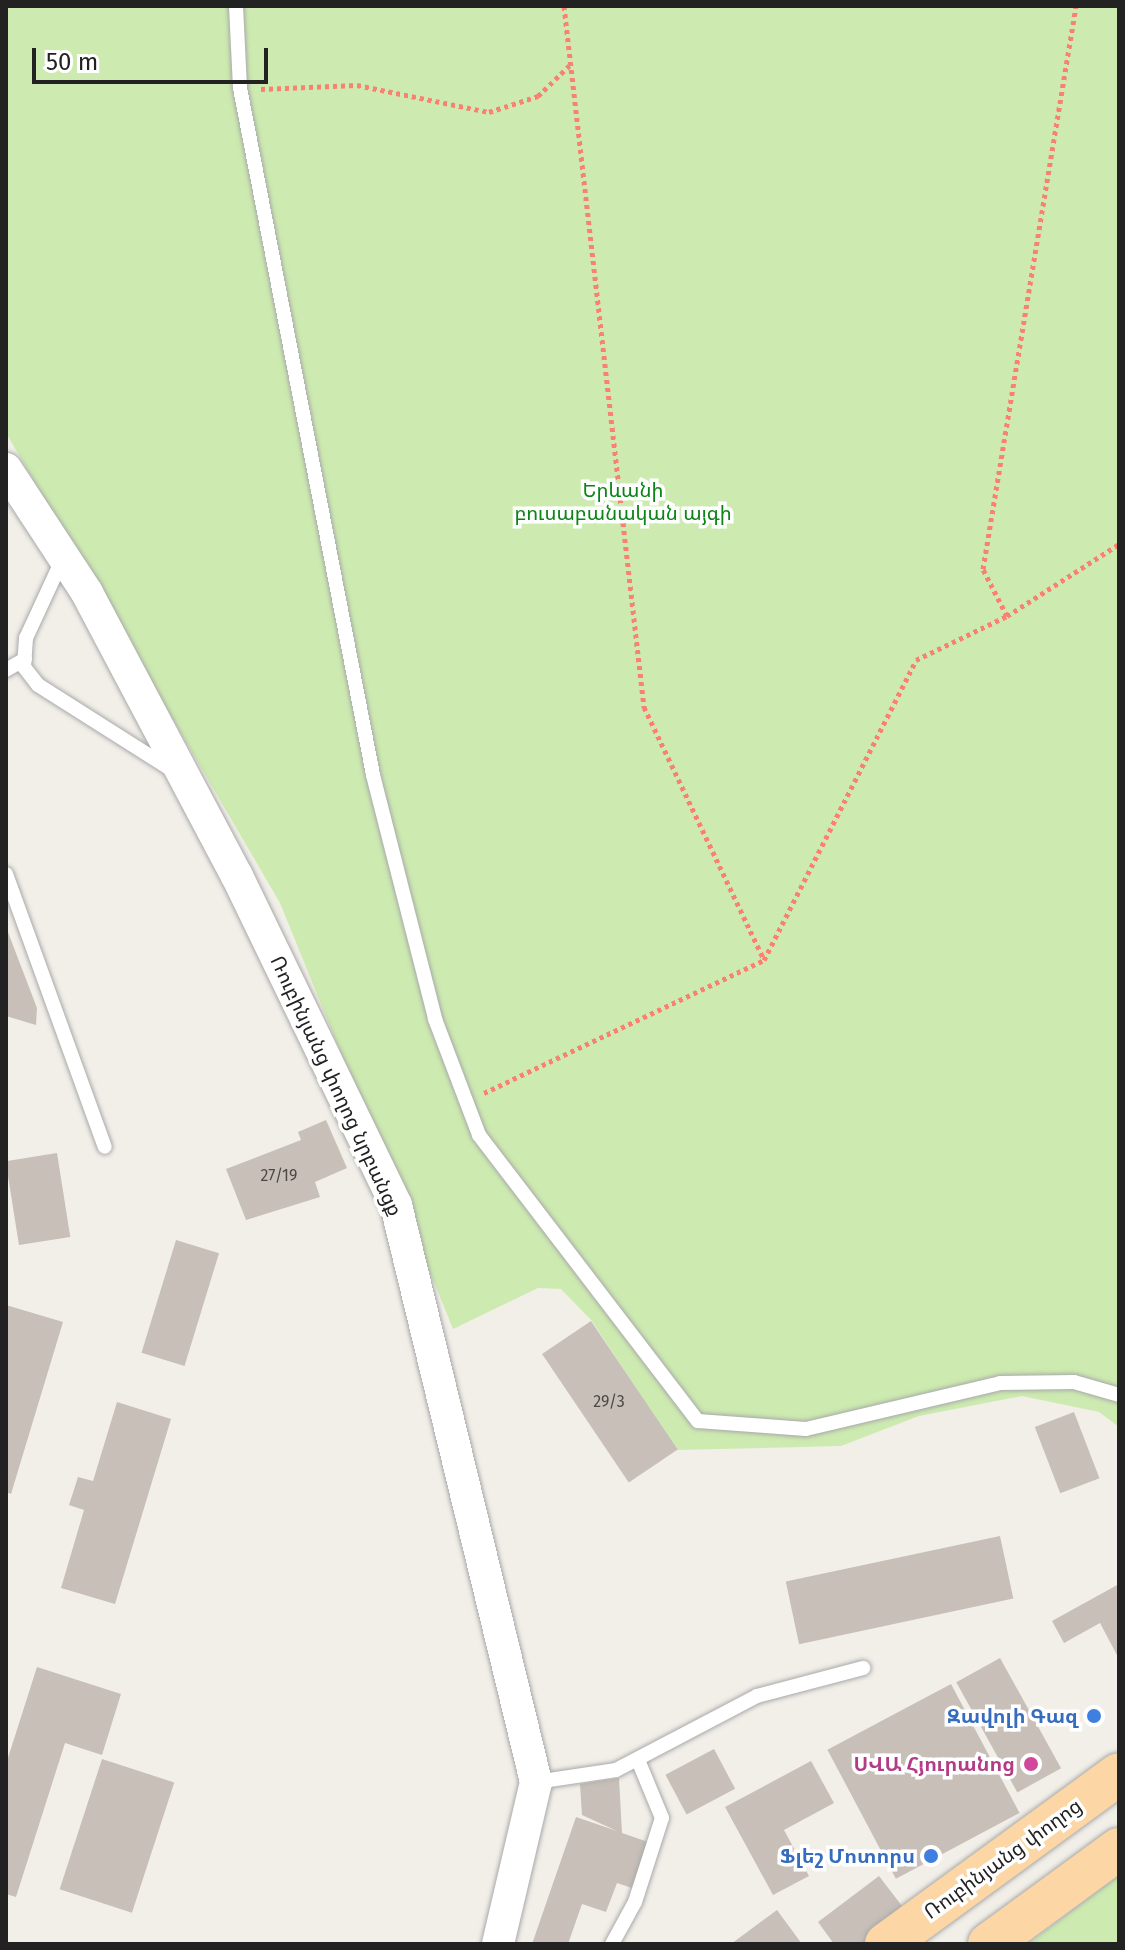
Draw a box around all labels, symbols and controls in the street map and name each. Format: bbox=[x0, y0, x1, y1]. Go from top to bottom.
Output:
scale bar bbox=[36, 32, 272, 82]
text: 50 m bbox=[46, 48, 98, 76]
park label: Երևանի բուսաբանական այգի bbox=[514, 478, 732, 525]
street label: Ռուբինյանց փողոց նրբանցք bbox=[265, 952, 407, 1220]
house number: 27/19 bbox=[261, 1166, 297, 1186]
house number: 29/3 bbox=[593, 1392, 625, 1412]
place label: Զավոլի Գազ bbox=[947, 1704, 1078, 1728]
marker: Զավոլի Գազ bbox=[1085, 1707, 1103, 1725]
place label: ՍՎԱ Հյուրանոց bbox=[854, 1752, 1015, 1776]
marker: ՍՎԱ Հյուրանոց bbox=[1022, 1755, 1040, 1773]
street label: Ռուբինյանց փողոց bbox=[920, 1794, 1086, 1924]
place label: Ֆլեշ Մոտորս bbox=[780, 1844, 915, 1868]
marker: Ֆլեշ Մոտորս bbox=[922, 1847, 940, 1865]

